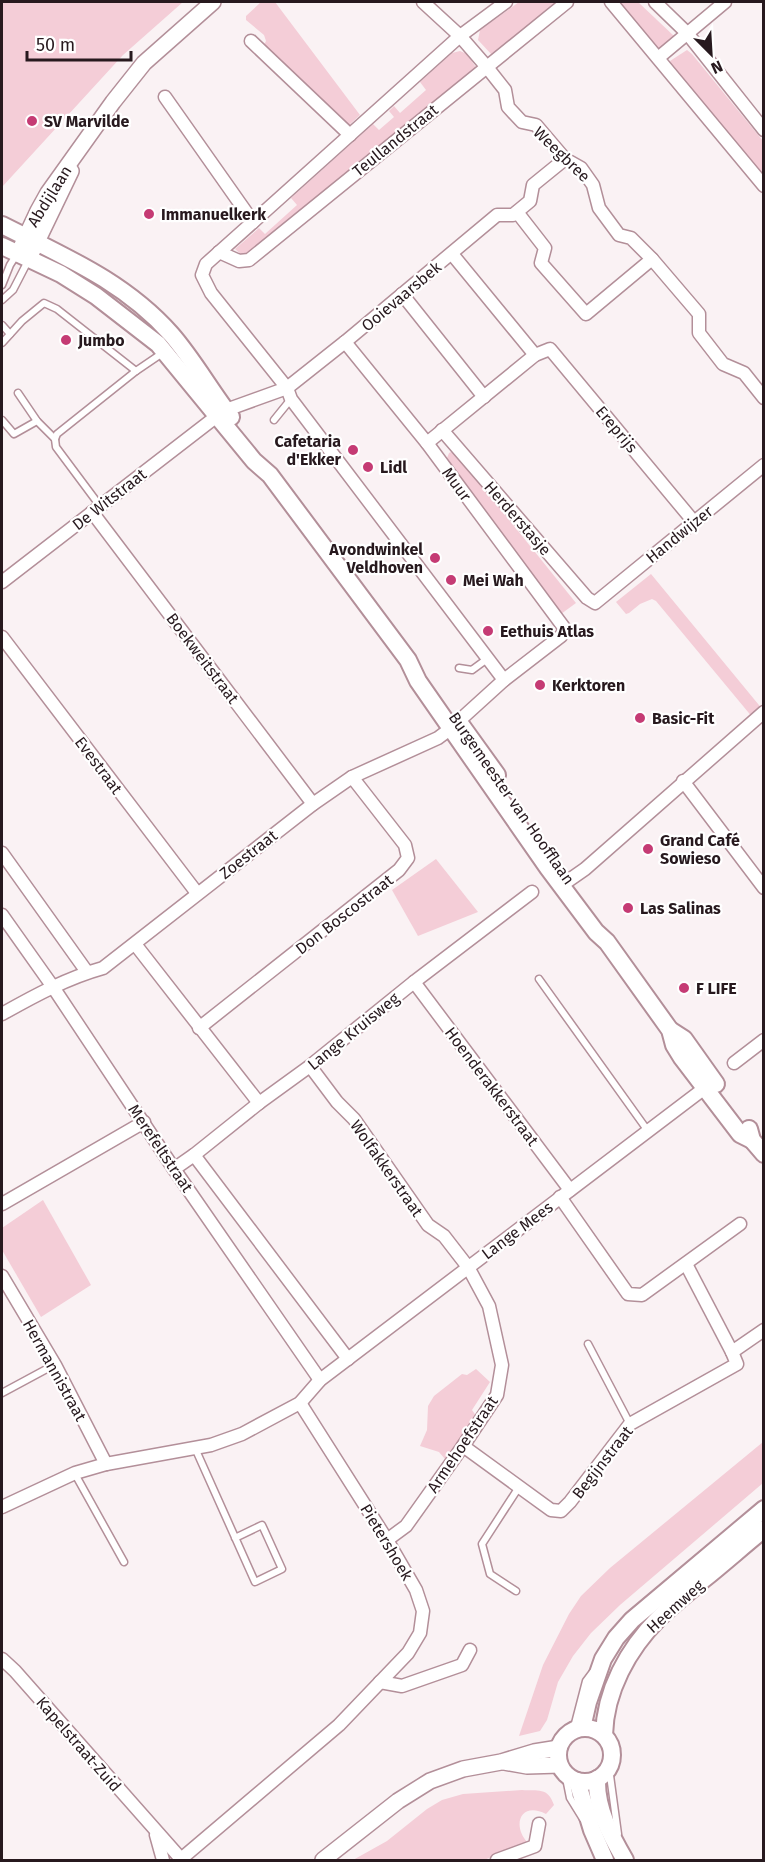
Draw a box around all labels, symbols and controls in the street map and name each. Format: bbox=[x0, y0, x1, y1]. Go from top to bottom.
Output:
scale bar bbox=[27, 24, 130, 62]
north arrow bbox=[681, 24, 741, 84]
text: 50 m bbox=[36, 34, 75, 56]
text: N bbox=[708, 56, 726, 78]
street label: Teullandstraat bbox=[349, 100, 442, 181]
place label: SV Marvilde bbox=[44, 112, 129, 131]
marker: SV Marvilde bbox=[25, 114, 39, 128]
street label: Weegbree bbox=[529, 123, 594, 186]
street label: Abdijlaan bbox=[23, 162, 76, 230]
place label: Immanuelkerk bbox=[161, 205, 266, 224]
marker: Immanuelkerk bbox=[142, 207, 156, 221]
street label: Ooievaarsbek bbox=[358, 257, 446, 335]
place label: Jumbo bbox=[77, 331, 125, 350]
marker: Jumbo bbox=[59, 333, 73, 347]
street label: Ereprijs bbox=[592, 402, 642, 456]
place label: Cafetaria d'Ekker bbox=[274, 432, 342, 469]
marker: Cafetaria d'Ekker bbox=[346, 443, 360, 457]
place label: Lidl bbox=[380, 458, 407, 477]
marker: Lidl bbox=[361, 460, 375, 474]
street label: De Witstraat bbox=[68, 464, 150, 534]
street label: Muur bbox=[438, 464, 476, 506]
street label: Herderstasje bbox=[480, 477, 555, 559]
street label: Handwijzer bbox=[642, 501, 717, 567]
place label: Avondwinkel Veldhoven bbox=[328, 540, 423, 577]
marker: Avondwinkel Veldhoven bbox=[428, 551, 442, 565]
place label: Mei Wah bbox=[463, 571, 524, 590]
marker: Mei Wah bbox=[444, 573, 458, 587]
street label: Boekweitstraat bbox=[162, 609, 243, 707]
place label: Eethuis Atlas bbox=[500, 622, 594, 641]
marker: Eethuis Atlas bbox=[481, 624, 495, 638]
place label: Kerktoren bbox=[552, 676, 625, 695]
marker: Kerktoren bbox=[533, 678, 547, 692]
street label: Burgemeester van Hoofflaan bbox=[445, 708, 578, 888]
place label: Basic-Fit bbox=[652, 709, 715, 728]
marker: Basic-Fit bbox=[633, 711, 647, 725]
street label: Evestraat bbox=[71, 733, 126, 798]
street label: Zoestraat bbox=[216, 826, 281, 883]
place label: Grand Café Sowieso bbox=[660, 831, 740, 868]
marker: Grand Café Sowieso bbox=[641, 842, 655, 856]
street label: Don Boscostraat bbox=[292, 870, 397, 958]
place label: Las Salinas bbox=[640, 899, 721, 918]
marker: Las Salinas bbox=[621, 901, 635, 915]
place label: F LIFE bbox=[696, 979, 737, 998]
marker: F LIFE bbox=[677, 981, 691, 995]
street label: Lange Kruisweg bbox=[304, 988, 403, 1074]
street label: Hoenderakkerstraat bbox=[441, 1023, 543, 1150]
street label: Merefeltstraat bbox=[124, 1101, 197, 1196]
street label: Wolfakkerstraat bbox=[346, 1116, 427, 1220]
street label: Lange Mees bbox=[478, 1197, 557, 1263]
street label: Hermannistraat bbox=[19, 1316, 90, 1425]
street label: Armehoefstraat bbox=[423, 1392, 502, 1496]
street label: Begijnstraat bbox=[568, 1422, 637, 1502]
street label: Pietershoek bbox=[356, 1501, 417, 1585]
street label: Heemweg bbox=[643, 1575, 708, 1637]
street label: Kapelstraat-Zuid bbox=[32, 1693, 125, 1796]

